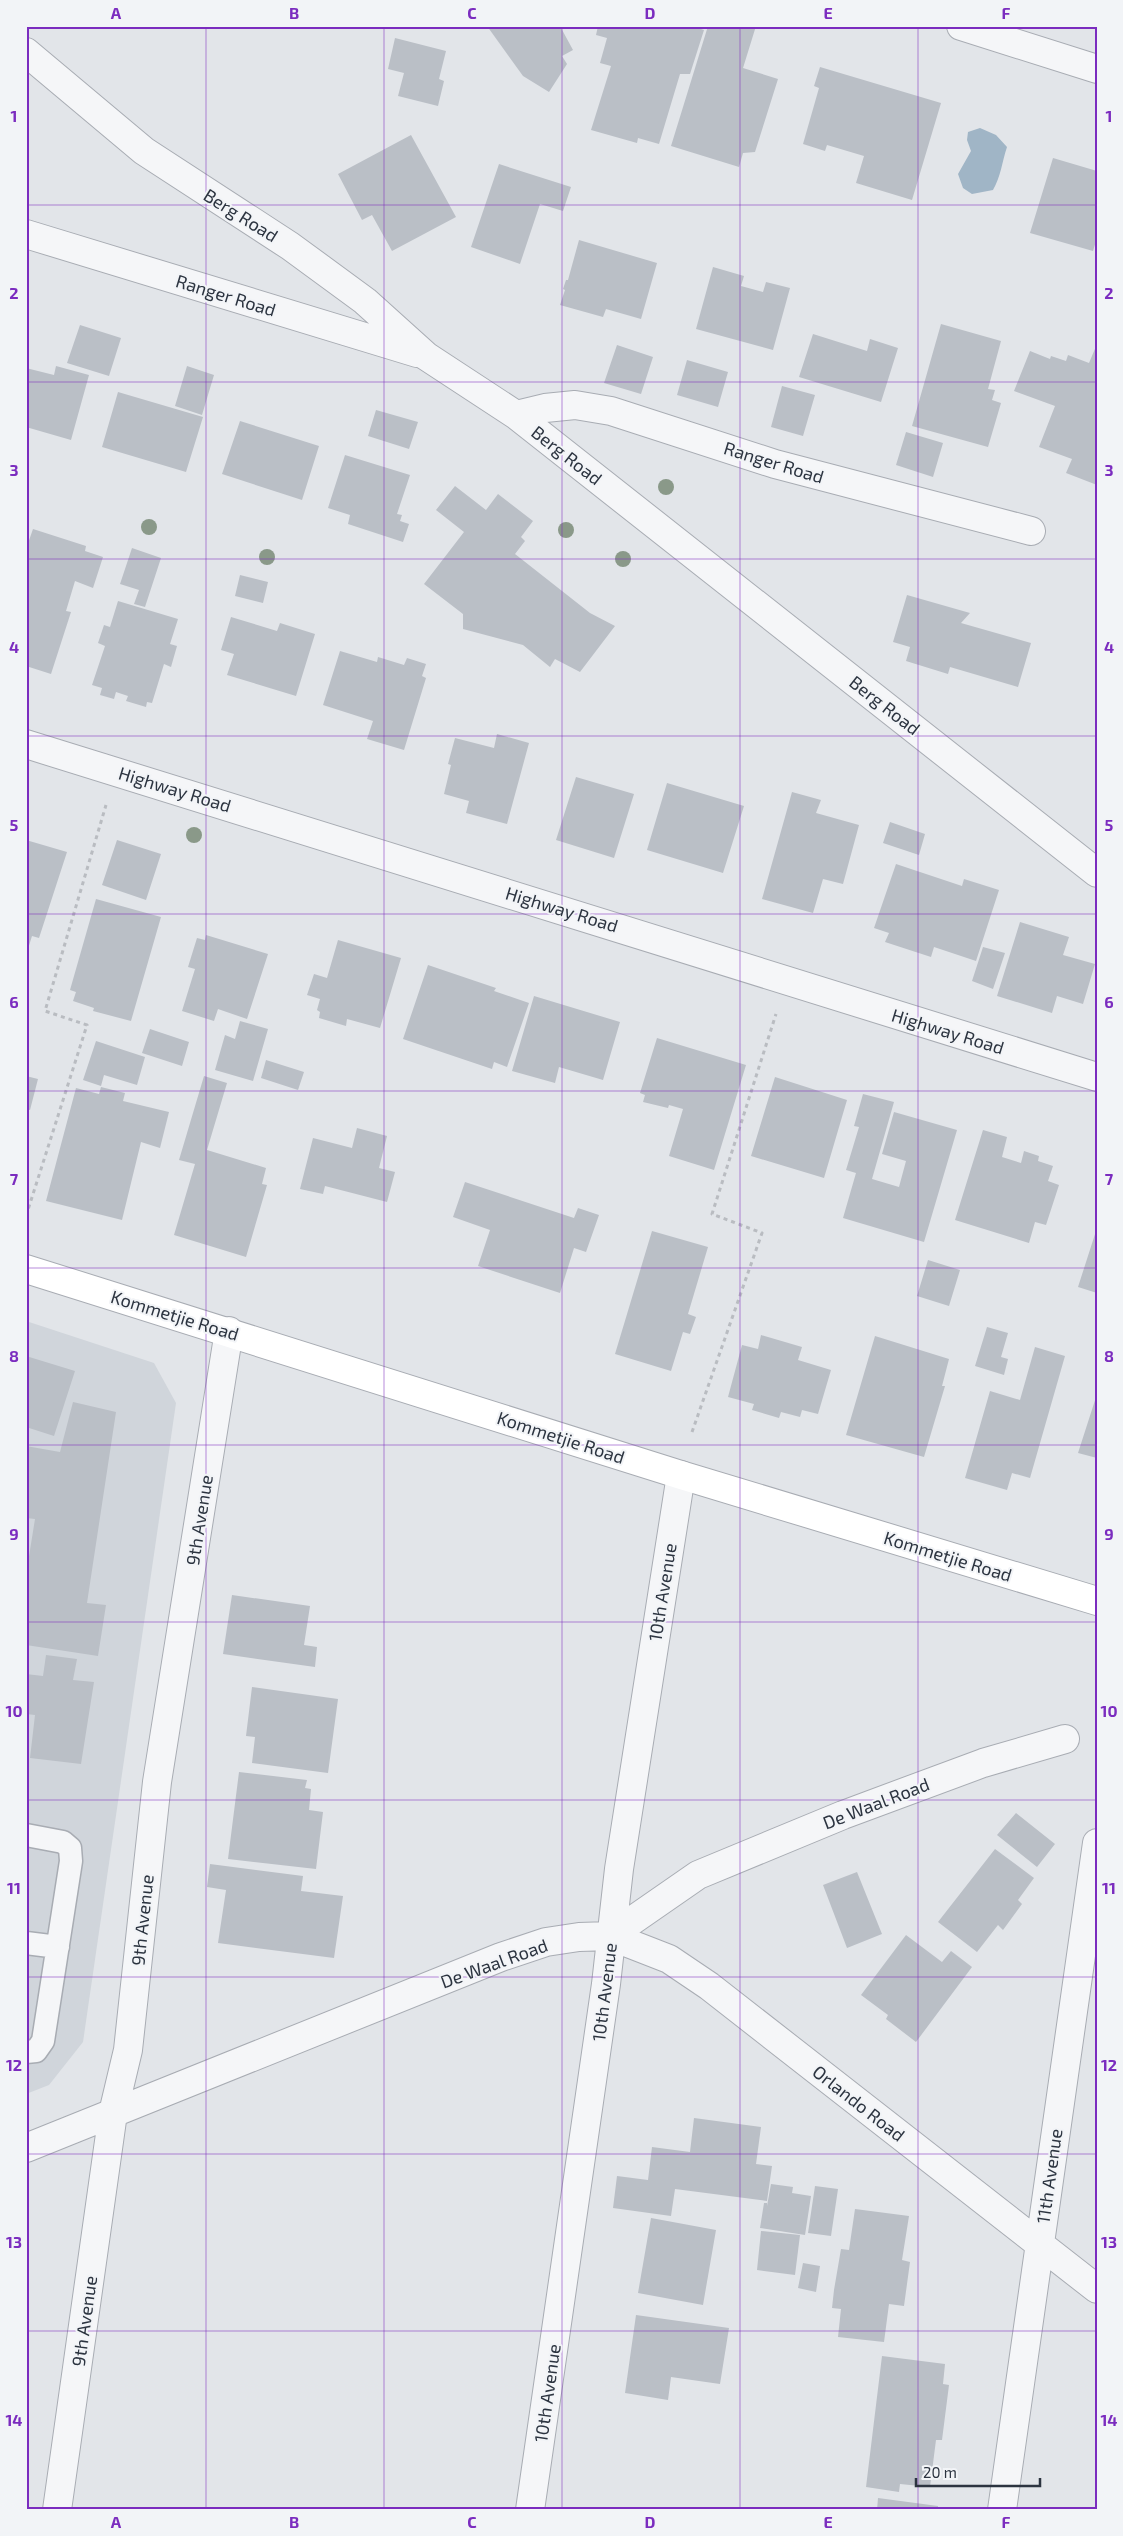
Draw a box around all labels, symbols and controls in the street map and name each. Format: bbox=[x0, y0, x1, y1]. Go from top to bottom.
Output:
text: A bbox=[111, 3, 122, 22]
text: B bbox=[289, 3, 299, 22]
text: C bbox=[467, 3, 477, 22]
text: D bbox=[645, 3, 656, 22]
text: E bbox=[823, 3, 833, 22]
text: F bbox=[1002, 3, 1011, 22]
text: 1 bbox=[11, 106, 17, 125]
text: 1 bbox=[1106, 106, 1112, 125]
street label: Berg Road bbox=[200, 184, 282, 246]
street label: Ranger Road bbox=[173, 269, 279, 321]
text: 2 bbox=[9, 283, 19, 302]
text: 2 bbox=[1104, 283, 1114, 302]
street label: Berg Road bbox=[527, 421, 607, 489]
street label: Ranger Road bbox=[721, 436, 827, 488]
text: 3 bbox=[9, 460, 19, 479]
text: 3 bbox=[1104, 460, 1114, 479]
text: 4 bbox=[9, 637, 19, 656]
text: 4 bbox=[1104, 637, 1114, 656]
street label: Berg Road bbox=[845, 671, 925, 739]
street label: Highway Road bbox=[116, 761, 234, 817]
text: 5 bbox=[10, 815, 19, 834]
text: 5 bbox=[1105, 815, 1114, 834]
street label: Highway Road bbox=[503, 881, 621, 937]
text: 6 bbox=[9, 992, 19, 1011]
text: 6 bbox=[1104, 992, 1114, 1011]
street label: Highway Road bbox=[889, 1003, 1007, 1059]
text: 7 bbox=[10, 1169, 19, 1188]
text: 7 bbox=[1105, 1169, 1114, 1188]
street label: Kommetjie Road bbox=[108, 1285, 242, 1345]
text: 8 bbox=[9, 1346, 19, 1365]
text: 8 bbox=[1104, 1346, 1114, 1365]
street label: Kommetjie Road bbox=[494, 1406, 628, 1468]
street label: 9th Avenue bbox=[181, 1473, 217, 1567]
text: 9 bbox=[9, 1524, 19, 1543]
text: 9 bbox=[1104, 1524, 1114, 1543]
street label: Kommetjie Road bbox=[881, 1526, 1015, 1586]
street label: 10th Avenue bbox=[643, 1541, 681, 1643]
text: 10 bbox=[5, 1701, 23, 1720]
text: 10 bbox=[1100, 1701, 1118, 1720]
street label: De Waal Road bbox=[820, 1773, 932, 1833]
street label: 9th Avenue bbox=[126, 1873, 158, 1967]
text: 11 bbox=[7, 1878, 21, 1897]
text: 11 bbox=[1102, 1878, 1116, 1897]
street label: De Waal Road bbox=[437, 1933, 551, 1993]
street label: 10th Avenue bbox=[587, 1941, 621, 2043]
text: 12 bbox=[6, 2055, 22, 2074]
text: 12 bbox=[1101, 2055, 1117, 2074]
street label: Orlando Road bbox=[809, 2060, 909, 2146]
street label: 11th Avenue bbox=[1031, 2127, 1067, 2225]
text: 13 bbox=[6, 2232, 22, 2251]
text: 13 bbox=[1101, 2232, 1117, 2251]
street label: 9th Avenue bbox=[67, 2274, 101, 2368]
street label: 10th Avenue bbox=[529, 2342, 565, 2444]
text: 14 bbox=[5, 2410, 23, 2429]
text: 14 bbox=[1100, 2410, 1118, 2429]
scale bar bbox=[916, 2456, 1039, 2488]
text: 20 m bbox=[923, 2463, 957, 2481]
text: A bbox=[111, 2512, 122, 2531]
text: B bbox=[289, 2512, 299, 2531]
text: C bbox=[467, 2512, 477, 2531]
text: D bbox=[645, 2512, 656, 2531]
text: E bbox=[823, 2512, 833, 2531]
text: F bbox=[1002, 2512, 1011, 2531]

